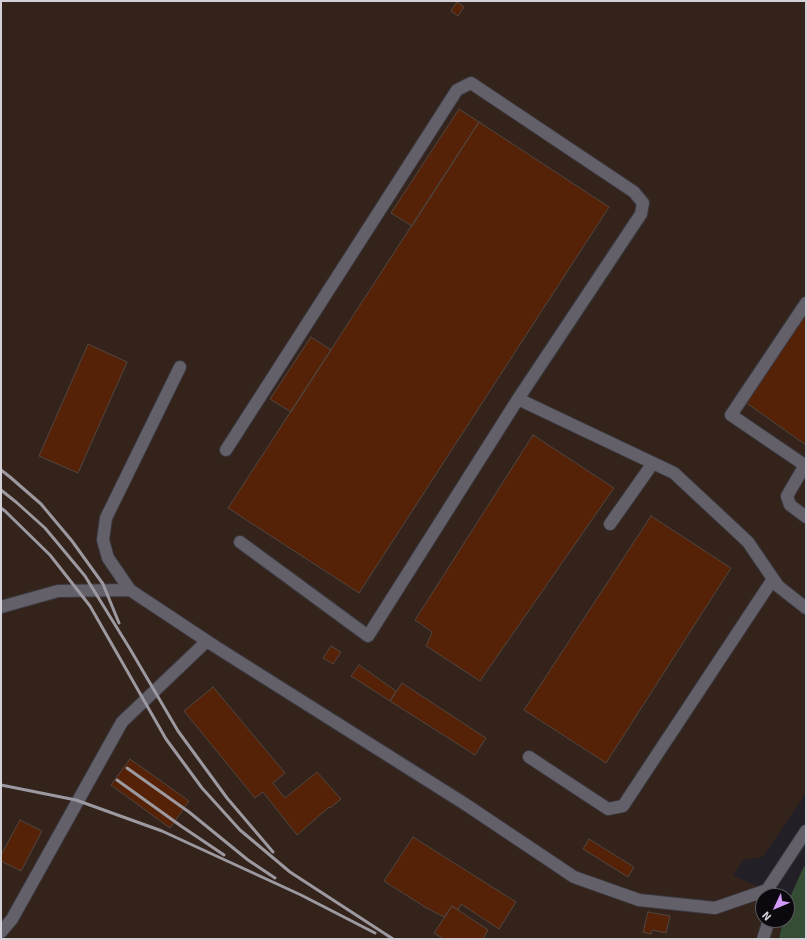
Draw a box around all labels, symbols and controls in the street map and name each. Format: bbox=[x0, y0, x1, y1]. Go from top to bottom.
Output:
north arrow bbox=[755, 888, 795, 928]
text: N bbox=[759, 909, 774, 923]

